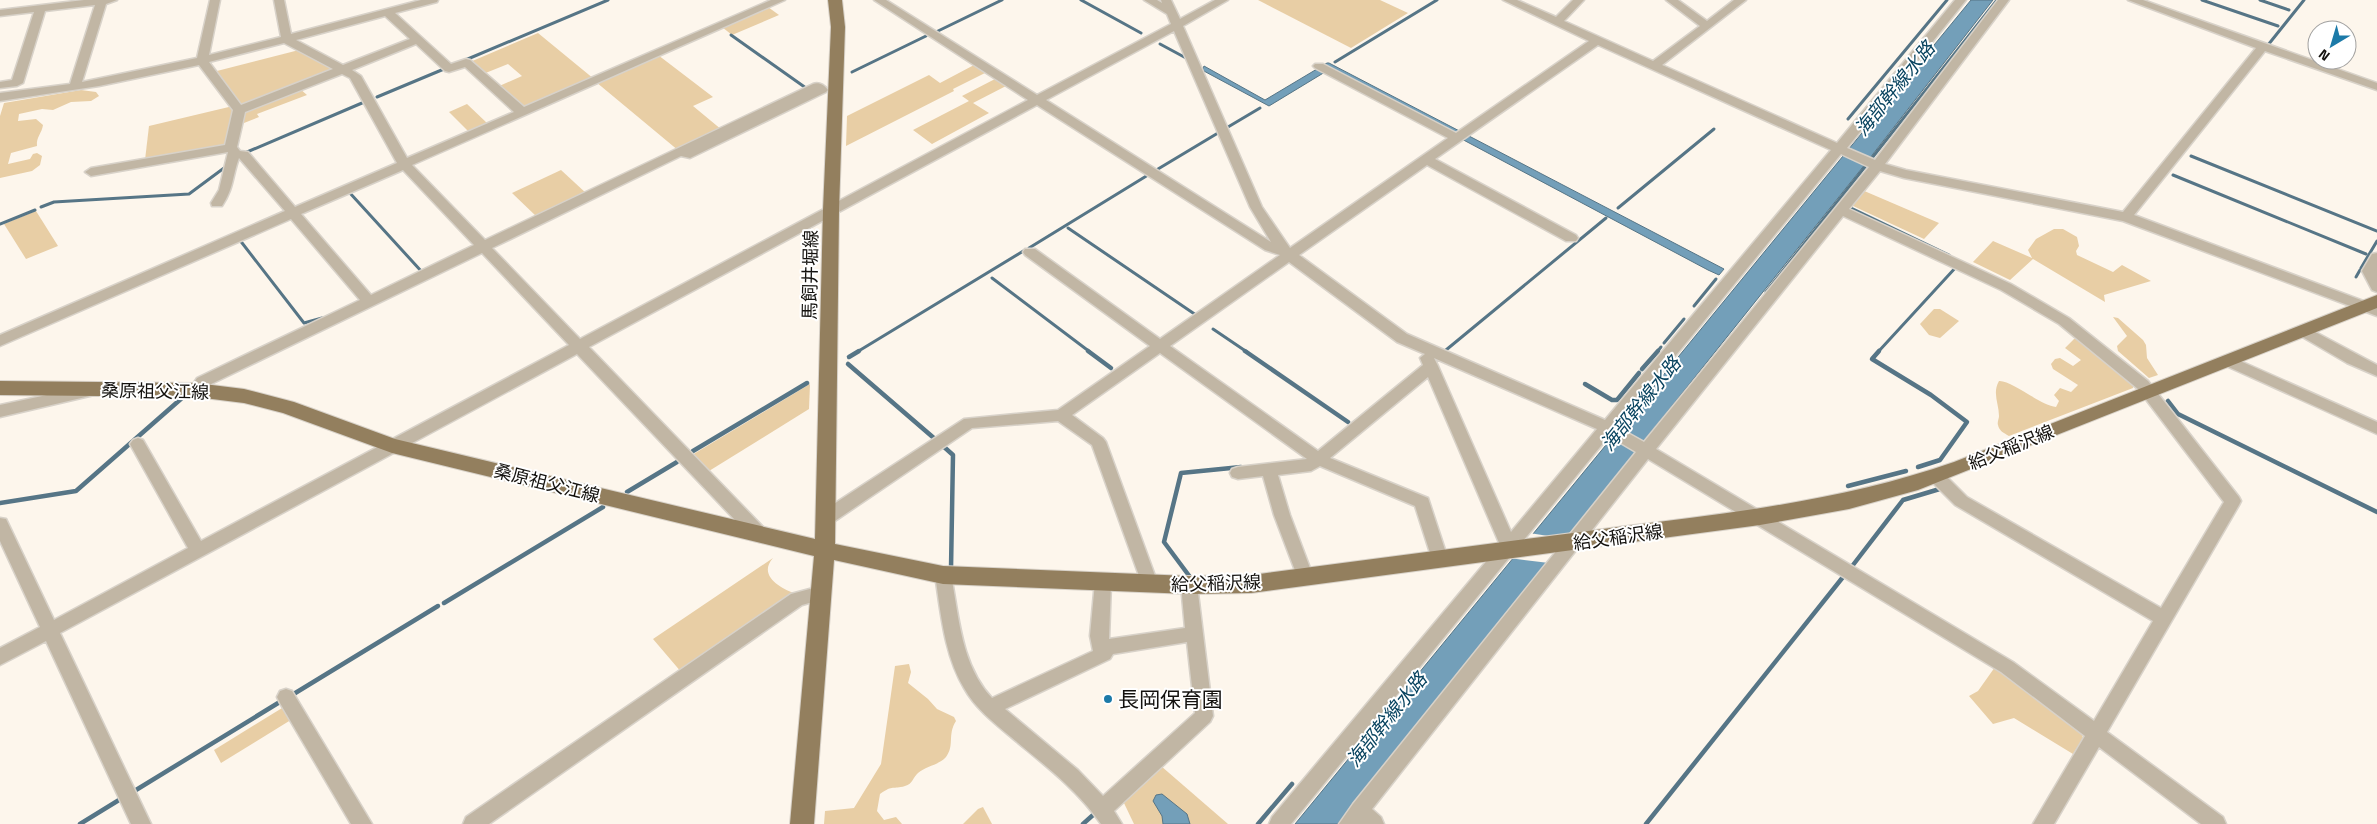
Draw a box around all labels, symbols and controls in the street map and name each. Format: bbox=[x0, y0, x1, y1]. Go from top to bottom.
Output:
north arrow bbox=[2307, 20, 2357, 70]
water label: 海部幹線水路 bbox=[1847, 33, 1942, 141]
text: N bbox=[2313, 44, 2334, 67]
street label: 馬飼井堀線 bbox=[796, 230, 824, 320]
water label: 海部幹線水路 bbox=[1593, 348, 1688, 456]
street label: 桑原祖父江線 bbox=[101, 377, 209, 405]
street label: 給父稲沢線 bbox=[1964, 418, 2058, 476]
street label: 桑原祖父江線 bbox=[491, 457, 603, 509]
street label: 給父稲沢線 bbox=[1572, 517, 1664, 557]
street label: 給父稲沢線 bbox=[1171, 568, 1261, 598]
water label: 海部幹線水路 bbox=[1339, 664, 1434, 772]
place label: 長岡保育園 bbox=[1118, 683, 1223, 715]
marker: 長岡保育園 bbox=[1102, 693, 1114, 705]

